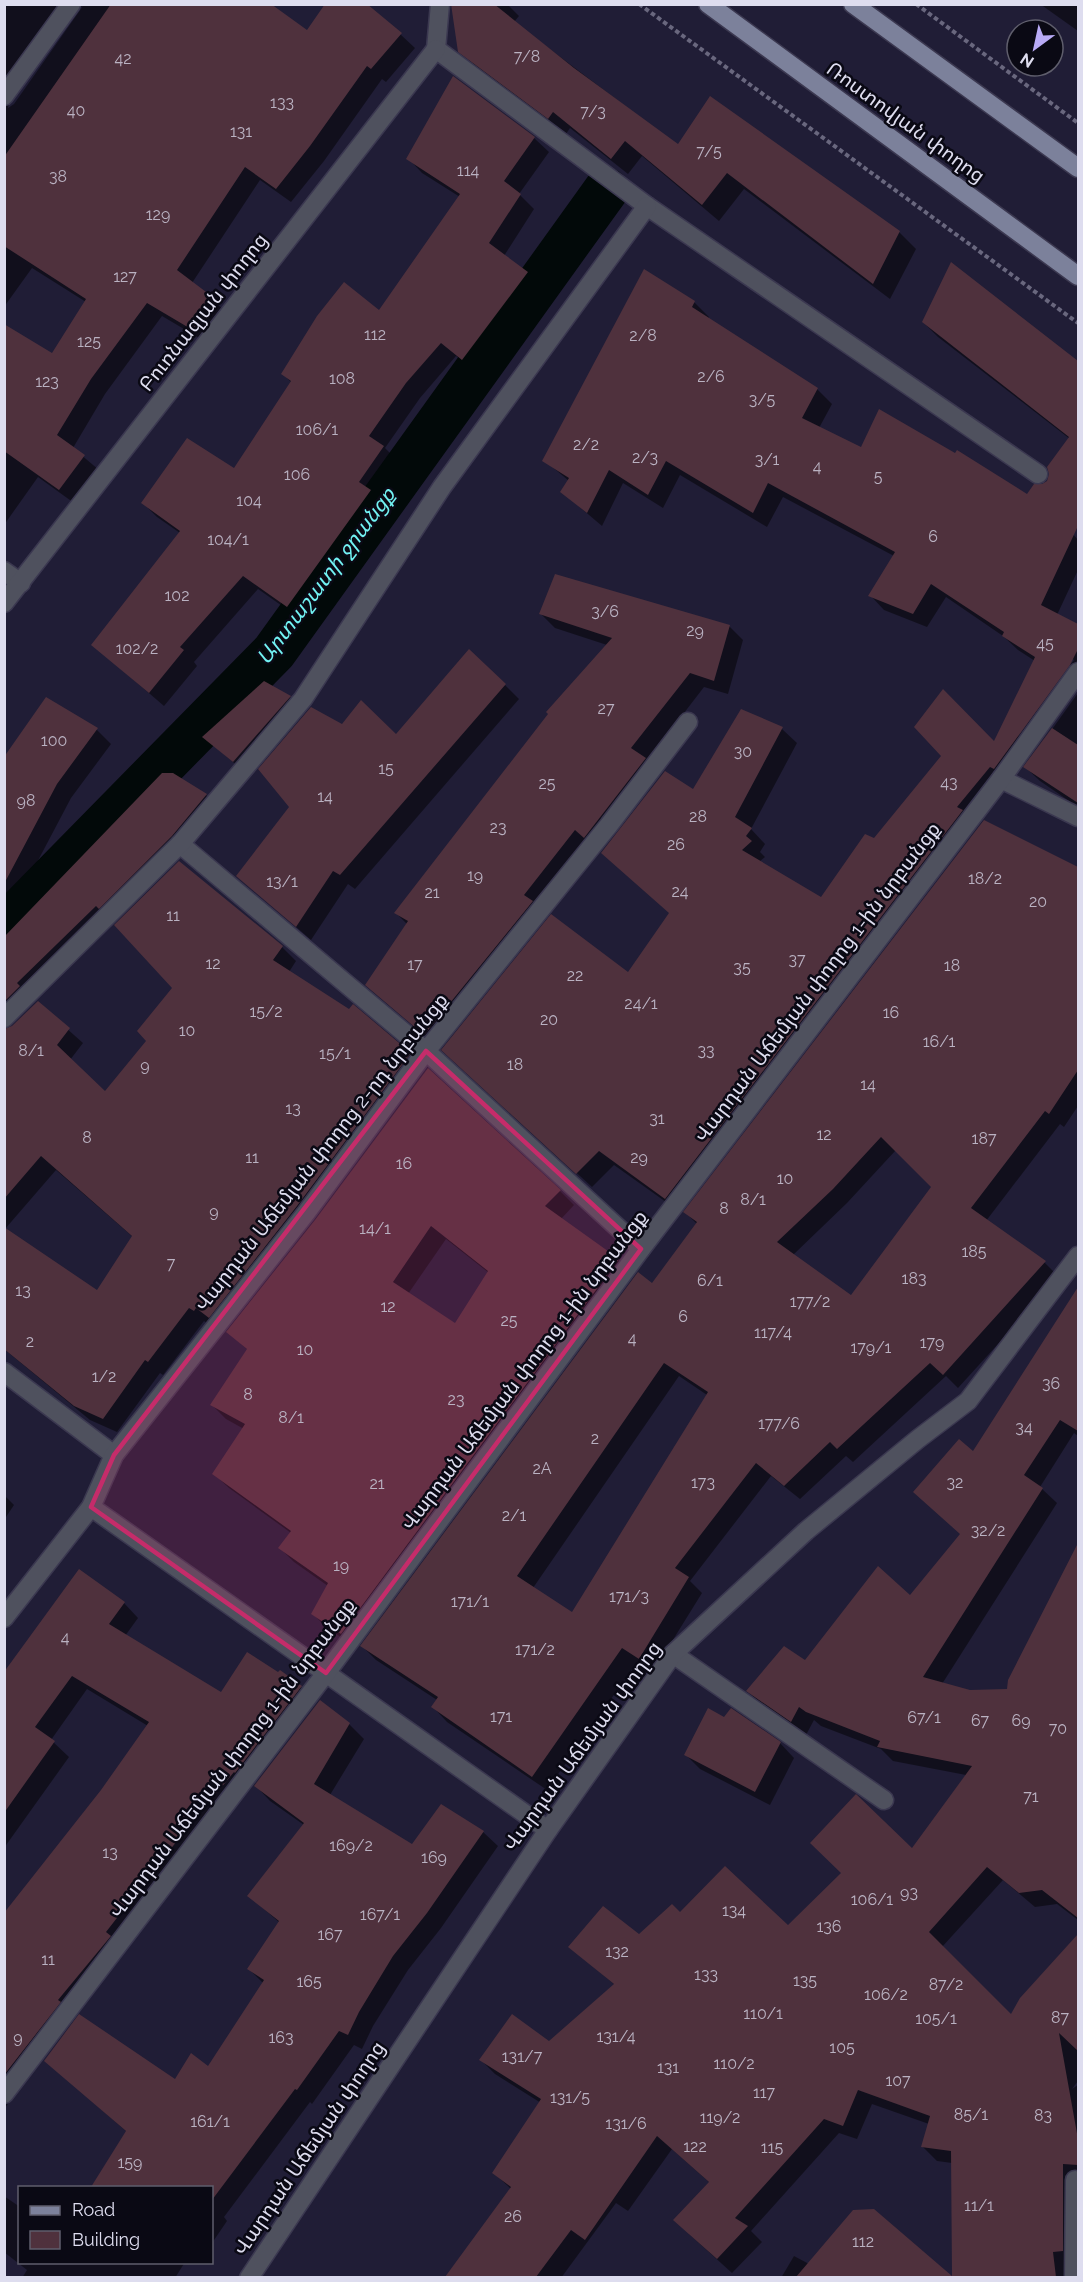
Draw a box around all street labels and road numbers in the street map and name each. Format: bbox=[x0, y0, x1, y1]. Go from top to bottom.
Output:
street label: Ռոստովյան փողոց bbox=[822, 57, 990, 187]
street label: Բուռնազյան փողոց bbox=[134, 228, 272, 396]
street label: Վարդան Աճեմյան փողոց 1-ին նրբանցք bbox=[689, 817, 945, 1147]
street label: Վարդան Աճեմյան փողոց 2-րդ նրբանցք bbox=[189, 988, 453, 1316]
street label: Վարդան Աճեմյան փողոց 1-ին նրբանցք bbox=[396, 1205, 652, 1535]
street label: Վարդան Աճեմյան փողոց 1-ին նրբանցք bbox=[104, 1593, 360, 1923]
street label: Վարդան Աճեմյան փողոց bbox=[498, 1637, 666, 1855]
street label: Վարդան Աճեմյան փողոց bbox=[228, 2036, 390, 2260]

